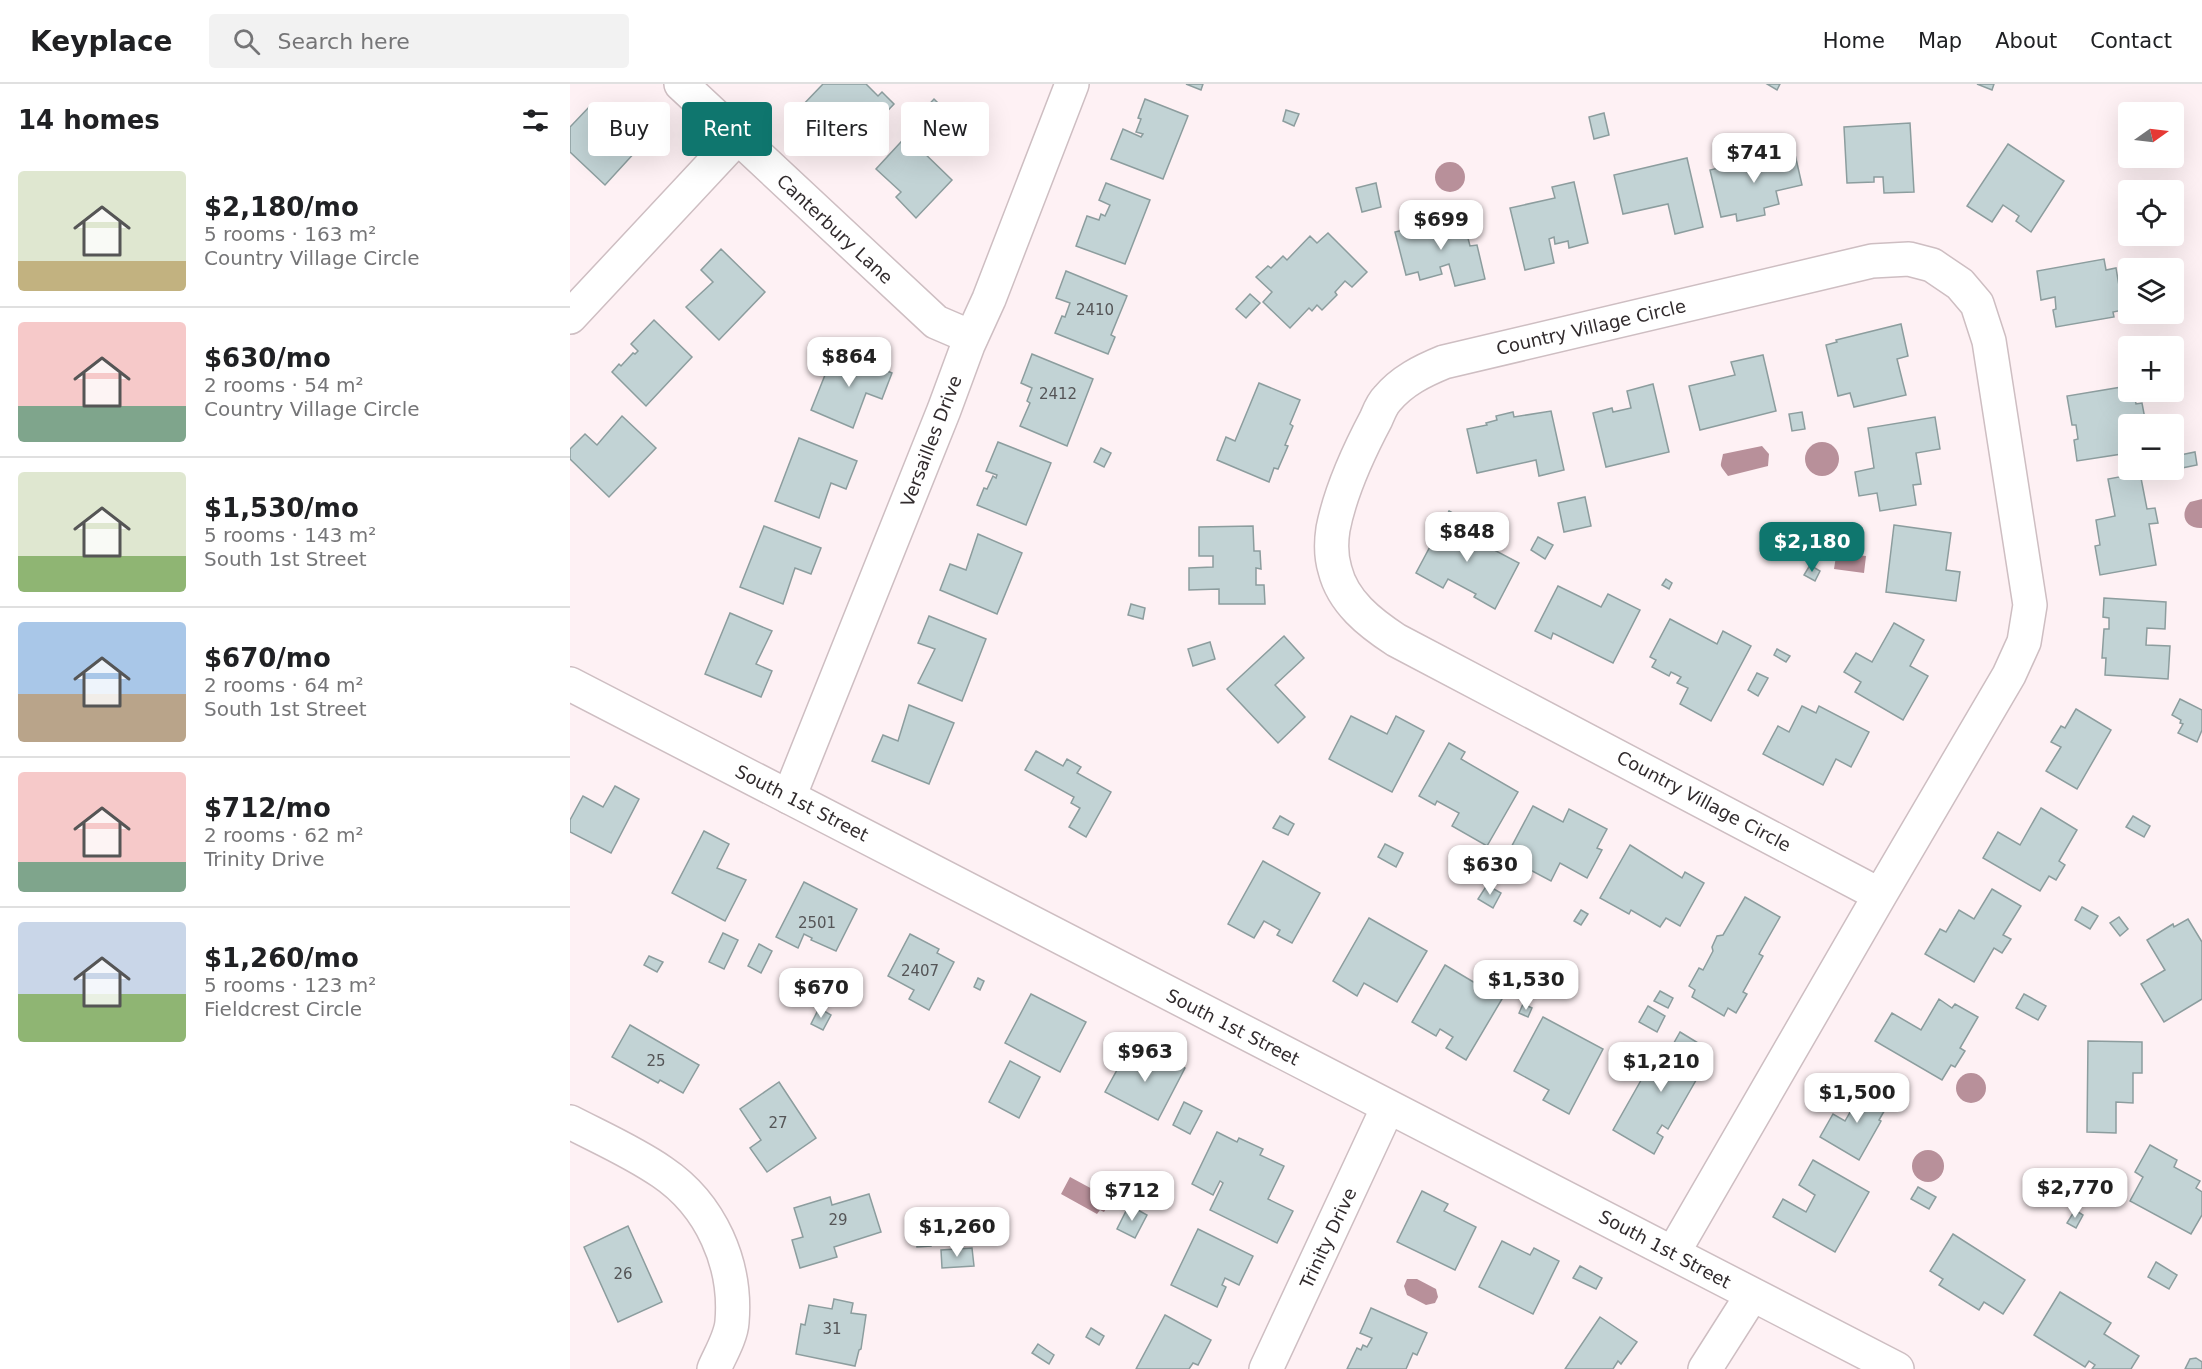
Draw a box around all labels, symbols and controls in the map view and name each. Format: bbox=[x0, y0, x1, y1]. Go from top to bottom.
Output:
search box bbox=[209, 14, 629, 68]
text: Keyplace bbox=[30, 25, 173, 58]
icon: search bbox=[230, 25, 263, 58]
text: Search here bbox=[278, 29, 410, 54]
text: Home bbox=[1823, 29, 1885, 53]
text: Map bbox=[1918, 29, 1962, 53]
text: About bbox=[1995, 29, 2057, 53]
text: Contact bbox=[2090, 29, 2172, 53]
chip: Buy bbox=[588, 102, 670, 156]
chip: Rent bbox=[682, 102, 772, 156]
chip: Filters bbox=[784, 102, 889, 156]
chip: New bbox=[901, 102, 989, 156]
north arrow bbox=[2118, 102, 2184, 168]
map controls bbox=[2118, 102, 2184, 480]
icon: filters bbox=[519, 104, 552, 137]
text: 14 homes bbox=[18, 105, 160, 135]
pin: $741 bbox=[1718, 133, 1790, 184]
text: $741 bbox=[1726, 140, 1782, 164]
street label: Canterbury Lane bbox=[773, 170, 897, 288]
button: locate bbox=[2118, 180, 2184, 246]
text: $2,180/mo bbox=[204, 192, 359, 222]
icon: home bbox=[66, 195, 138, 267]
pin: $699 bbox=[1405, 200, 1477, 251]
text: $699 bbox=[1413, 207, 1469, 231]
text: 5 rooms · 163 m² bbox=[204, 222, 376, 246]
text: Country Village Circle bbox=[204, 246, 420, 270]
button: layers bbox=[2118, 258, 2184, 324]
street label: Country Village Circle bbox=[1494, 295, 1688, 359]
house number: 2410 bbox=[1076, 301, 1114, 319]
button: + bbox=[2118, 336, 2184, 402]
pin: $864 bbox=[813, 337, 885, 388]
text: $630/mo bbox=[204, 343, 331, 373]
text: $864 bbox=[821, 344, 877, 368]
icon: home bbox=[66, 346, 138, 418]
street label: Versailles Drive bbox=[896, 372, 966, 510]
text: 2 rooms · 54 m² bbox=[204, 373, 364, 397]
house number: 2412 bbox=[1039, 385, 1077, 403]
text: Country Village Circle bbox=[204, 397, 420, 421]
button: − bbox=[2118, 414, 2184, 480]
text: $1,530/mo bbox=[204, 493, 359, 523]
icon: home bbox=[66, 496, 138, 568]
pin: $848 bbox=[1431, 512, 1503, 563]
text: $848 bbox=[1439, 519, 1495, 543]
pin: $2,180 bbox=[1763, 522, 1861, 573]
text: 5 rooms · 143 m² bbox=[204, 523, 376, 547]
text: $2,180 bbox=[1773, 529, 1851, 553]
text: South 1st Street bbox=[204, 547, 367, 571]
text: $670/mo bbox=[204, 643, 331, 673]
icon: home bbox=[66, 646, 138, 718]
text: 2 rooms · 64 m² bbox=[204, 673, 364, 697]
text: South 1st Street bbox=[204, 697, 367, 721]
street label: Country Village Circle bbox=[1613, 746, 1795, 856]
street label: South 1st Street bbox=[732, 760, 872, 846]
text: $712/mo bbox=[204, 793, 331, 823]
icon: home bbox=[66, 796, 138, 868]
text: 2 rooms · 62 m² bbox=[204, 823, 364, 847]
pin: $630 bbox=[1454, 845, 1526, 896]
text: Trinity Drive bbox=[204, 847, 325, 871]
text: $630 bbox=[1462, 852, 1518, 876]
house number: 2501 bbox=[798, 914, 836, 932]
text: $1,260/mo bbox=[204, 943, 359, 973]
icon: home bbox=[66, 946, 138, 1018]
pin: $1,530 bbox=[1477, 960, 1575, 1011]
house number: 2407 bbox=[901, 962, 939, 980]
text: $1,530 bbox=[1487, 967, 1565, 991]
pin: $670 bbox=[785, 968, 857, 1019]
text: 5 rooms · 123 m² bbox=[204, 973, 376, 997]
text: $670 bbox=[793, 975, 849, 999]
street label: South 1st Street bbox=[1163, 984, 1303, 1070]
text: Fieldcrest Circle bbox=[204, 997, 362, 1021]
pin: $963 bbox=[1109, 1032, 1181, 1083]
text: $963 bbox=[1117, 1039, 1173, 1063]
pin: $1,210 bbox=[1612, 1042, 1710, 1093]
text: $1,210 bbox=[1622, 1049, 1700, 1073]
house number: 25 bbox=[646, 1052, 666, 1070]
pin: $1,500 bbox=[1808, 1073, 1906, 1124]
text: $1,500 bbox=[1818, 1080, 1896, 1104]
house number: 27 bbox=[768, 1114, 788, 1132]
pin: $2,770 bbox=[2026, 1168, 2124, 1219]
pin: $712 bbox=[1096, 1171, 1168, 1222]
text: $2,770 bbox=[2036, 1175, 2114, 1199]
text: $712 bbox=[1104, 1178, 1160, 1202]
street label: Trinity Drive bbox=[1295, 1184, 1360, 1293]
street label: South 1st Street bbox=[1595, 1205, 1735, 1293]
pin: $1,260 bbox=[908, 1207, 1006, 1258]
house number: 29 bbox=[828, 1211, 848, 1229]
text: $1,260 bbox=[918, 1214, 996, 1238]
house number: 26 bbox=[613, 1265, 633, 1283]
house number: 31 bbox=[822, 1320, 842, 1338]

